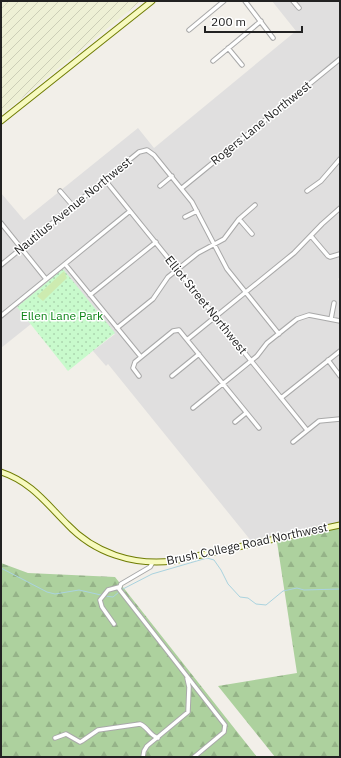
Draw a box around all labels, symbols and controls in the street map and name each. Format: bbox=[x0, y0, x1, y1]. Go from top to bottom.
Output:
scale bar bbox=[205, 8, 302, 34]
text: 200 m bbox=[211, 14, 246, 29]
street label: Rogers Lane Northwest bbox=[207, 77, 314, 168]
street label: Nautilus Avenue Northwest bbox=[11, 154, 134, 258]
street label: Elliot Street Northwest bbox=[162, 252, 251, 357]
park label: Ellen Lane Park bbox=[21, 308, 104, 323]
street label: Brush College Road Northwest bbox=[165, 519, 329, 568]

